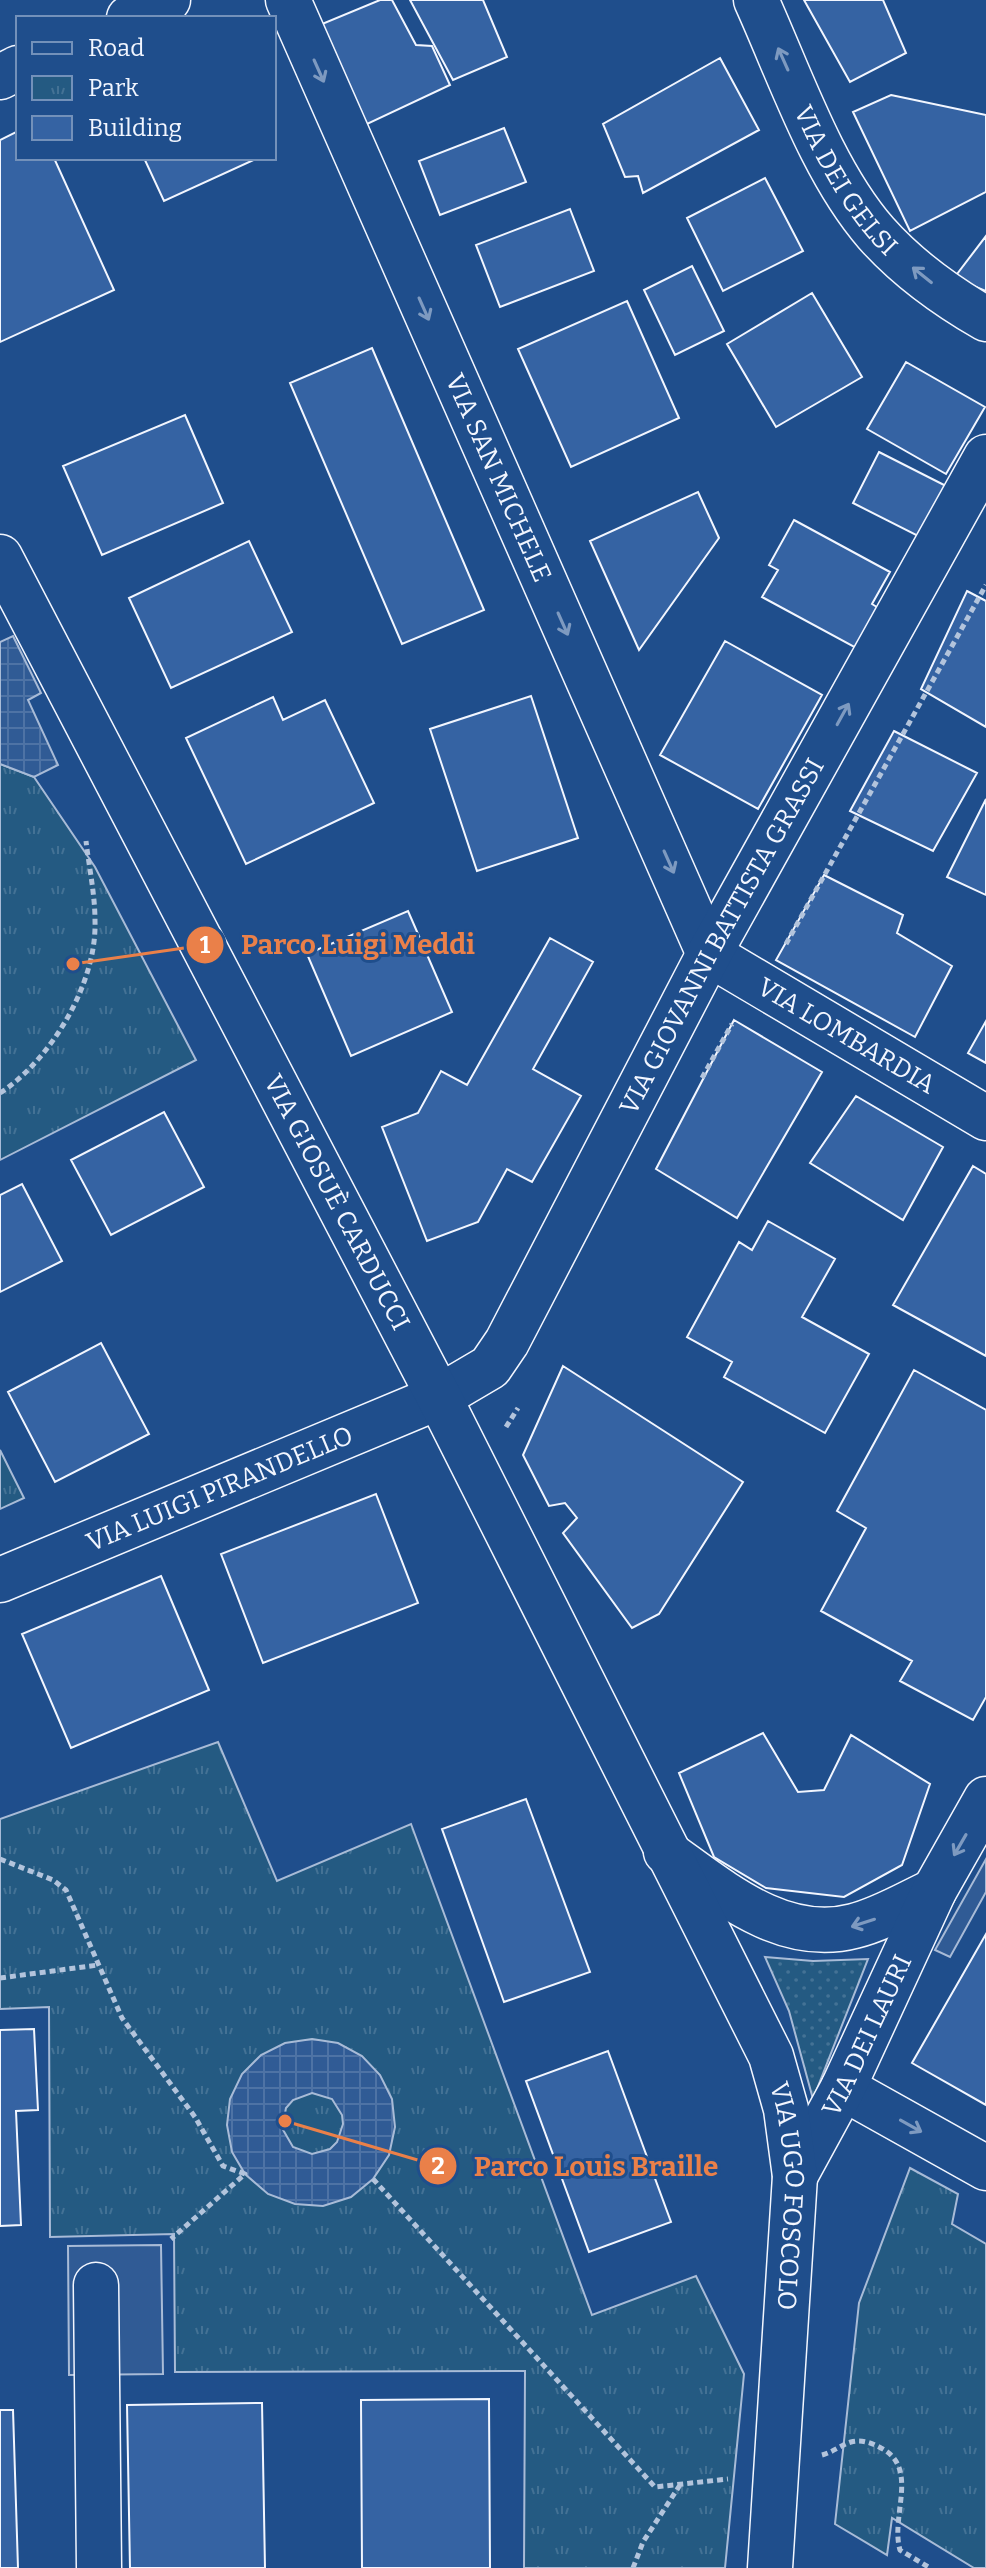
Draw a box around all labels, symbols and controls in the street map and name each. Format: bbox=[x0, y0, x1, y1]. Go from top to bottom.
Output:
legend bbox=[16, 16, 276, 160]
text: Road bbox=[88, 34, 144, 62]
one-way arrow bbox=[775, 47, 790, 71]
one-way arrow bbox=[312, 59, 327, 83]
text: Park bbox=[88, 74, 139, 102]
street label: VIA DEI GELSI bbox=[788, 100, 904, 262]
text: Building bbox=[88, 114, 182, 142]
one-way arrow bbox=[912, 266, 932, 284]
one-way arrow bbox=[418, 296, 433, 321]
street label: VIA SAN MICHELE bbox=[439, 369, 558, 586]
one-way arrow bbox=[557, 611, 572, 636]
one-way arrow bbox=[835, 703, 851, 727]
street label: VIA GIOVANNI BATTISTA GRASSI bbox=[613, 753, 830, 1119]
one-way arrow bbox=[662, 849, 677, 873]
callout: Parco Luigi Meddi bbox=[185, 919, 491, 971]
text: Parco Luigi Meddi bbox=[241, 928, 475, 961]
text: 1 bbox=[200, 931, 211, 959]
street label: VIA LOMBARDIA bbox=[752, 971, 942, 1100]
street label: VIA GIOSUÈ CARDUCCI bbox=[258, 1069, 417, 1335]
street label: VIA LUIGI PIRANDELLO bbox=[82, 1419, 357, 1558]
one-way arrow bbox=[952, 1833, 968, 1856]
one-way arrow bbox=[850, 1916, 876, 1931]
street label: VIA DEI LAURI bbox=[815, 1950, 918, 2122]
street label: VIA UGO FOSCOLO bbox=[764, 2078, 811, 2311]
one-way arrow bbox=[899, 2118, 922, 2134]
callout: Parco Louis Braille bbox=[418, 2140, 734, 2192]
text: Parco Louis Braille bbox=[474, 2150, 718, 2183]
text: 2 bbox=[431, 2152, 445, 2180]

